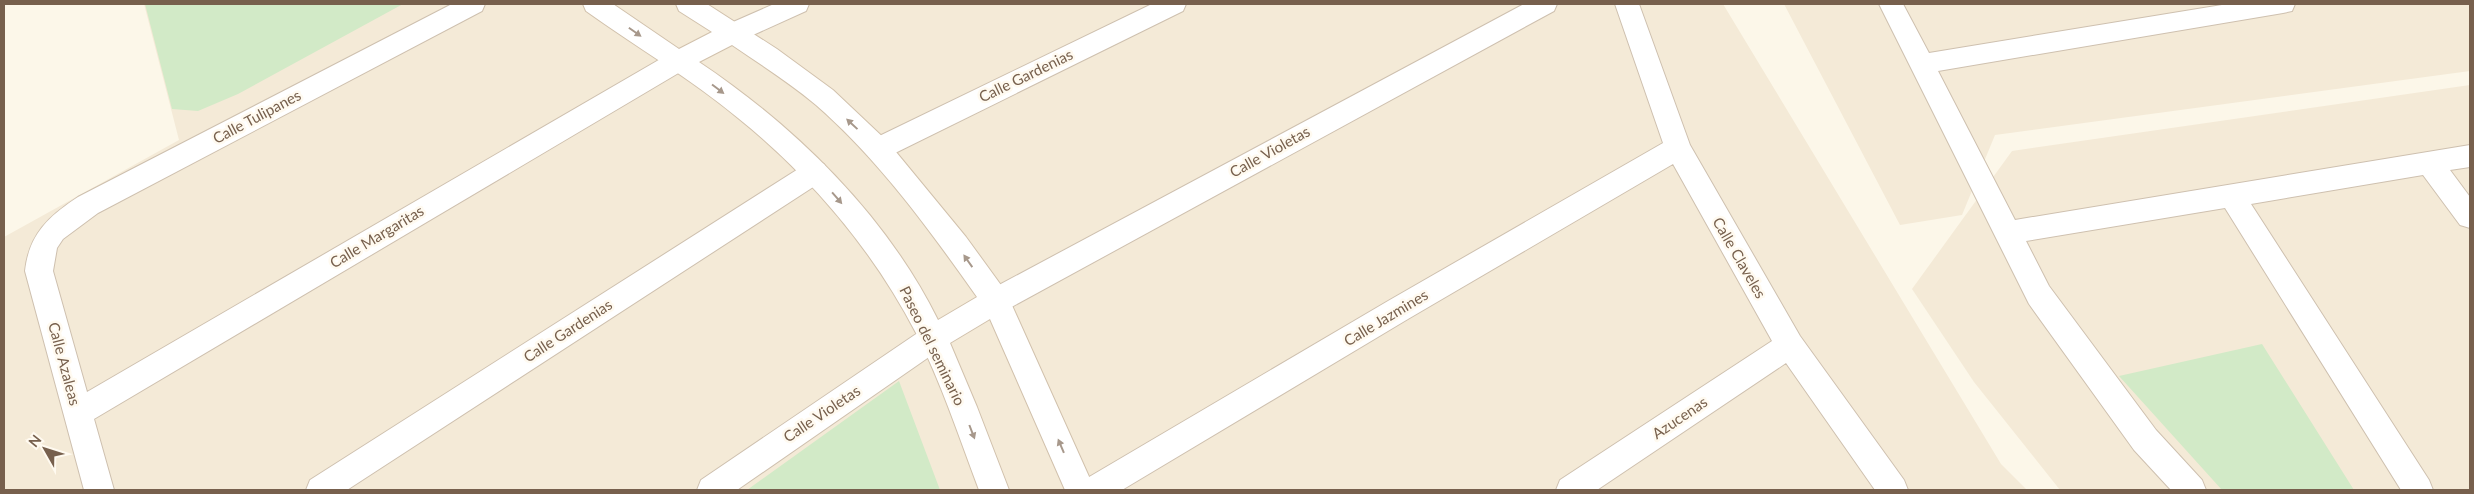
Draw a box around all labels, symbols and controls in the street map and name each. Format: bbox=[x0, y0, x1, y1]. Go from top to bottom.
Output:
one-way arrow bbox=[628, 27, 642, 37]
street label: Calle Gardenias bbox=[976, 45, 1075, 106]
one-way arrow bbox=[711, 84, 725, 94]
street label: Calle Tulipanes bbox=[209, 85, 304, 147]
one-way arrow bbox=[846, 118, 858, 130]
street label: Calle Violetas bbox=[1226, 122, 1313, 181]
one-way arrow bbox=[831, 192, 843, 204]
street label: Calle Margaritas bbox=[326, 201, 427, 271]
street label: Calle Claveles bbox=[1709, 214, 1770, 301]
one-way arrow bbox=[963, 255, 973, 268]
street label: Paseo del seminario bbox=[896, 283, 970, 408]
street label: Calle Jazmines bbox=[1340, 285, 1431, 349]
street label: Calle Gardenias bbox=[520, 295, 615, 366]
street label: Calle Azaleas bbox=[45, 320, 85, 407]
street label: Calle Violetas bbox=[780, 381, 863, 445]
street label: Azucenas bbox=[1648, 392, 1710, 442]
north arrow bbox=[20, 424, 70, 474]
one-way arrow bbox=[968, 425, 976, 440]
text: N bbox=[25, 431, 45, 450]
one-way arrow bbox=[1056, 439, 1064, 453]

